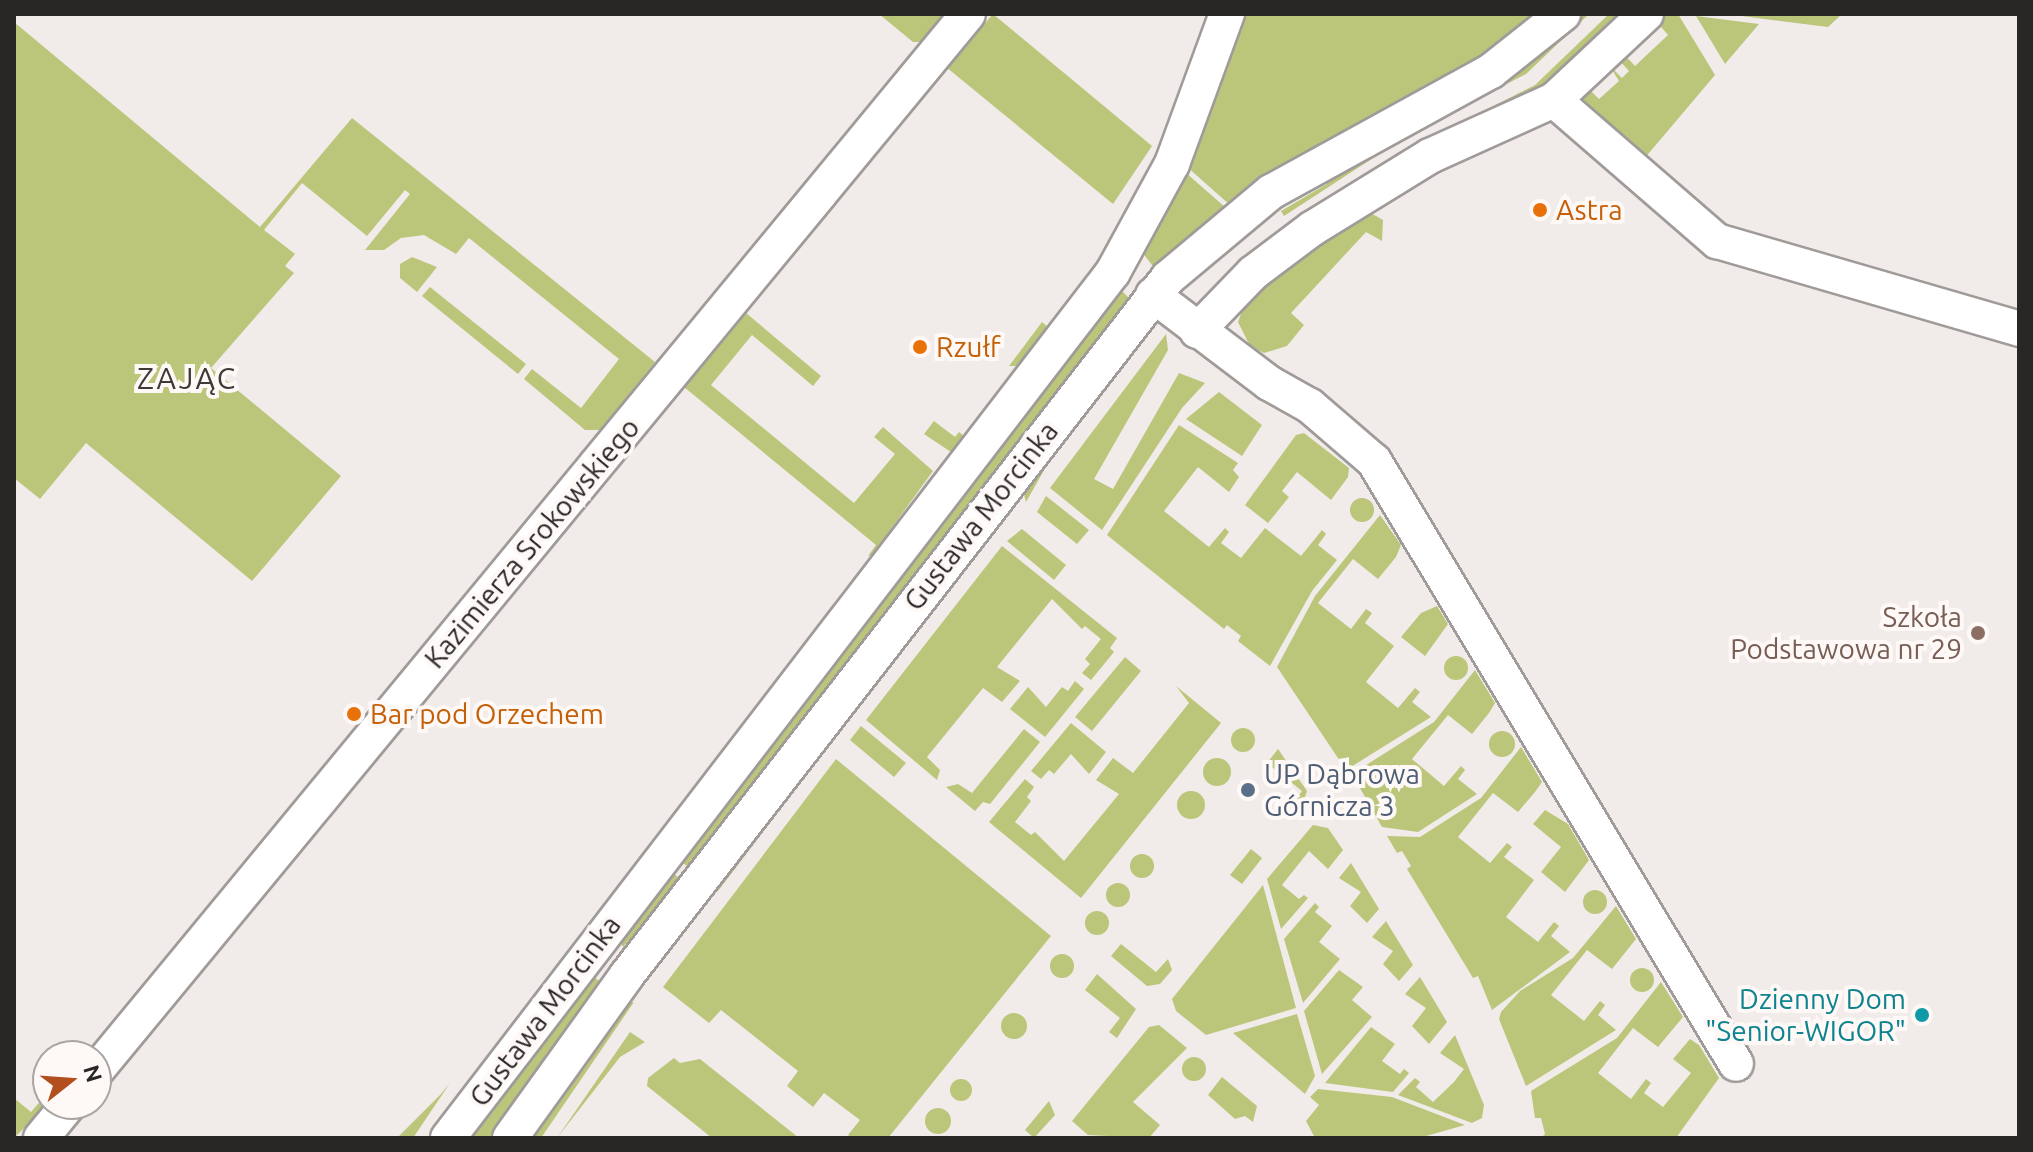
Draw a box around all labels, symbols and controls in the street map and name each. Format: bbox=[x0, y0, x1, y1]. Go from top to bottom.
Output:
place label: Astra bbox=[1556, 193, 1623, 227]
marker: Astra bbox=[1531, 201, 1549, 219]
place label: Rzułf bbox=[936, 330, 1001, 364]
marker: Rzułf bbox=[911, 338, 929, 356]
district label: ZAJĄC bbox=[137, 360, 237, 396]
street label: Kazimierza Srokowskiego bbox=[418, 411, 646, 675]
street label: Gustawa Morcinka bbox=[897, 415, 1065, 617]
place label: Szkoła Podstawowa nr 29 bbox=[1730, 600, 1962, 666]
marker: Szkoła Podstawowa nr 29 bbox=[1969, 624, 1987, 642]
place label: Bar pod Orzechem bbox=[370, 697, 604, 731]
marker: Bar pod Orzechem bbox=[345, 705, 363, 723]
place label: UP Dąbrowa Górnicza 3 bbox=[1264, 757, 1420, 823]
marker: UP Dąbrowa Górnicza 3 bbox=[1239, 781, 1257, 799]
street label: Gustawa Morcinka bbox=[462, 909, 628, 1113]
place label: Dzienny Dom "Senior-WIGOR" bbox=[1705, 982, 1906, 1048]
marker: Dzienny Dom "Senior-WIGOR" bbox=[1913, 1006, 1931, 1024]
north arrow bbox=[32, 1040, 112, 1120]
text: N bbox=[79, 1062, 108, 1085]

